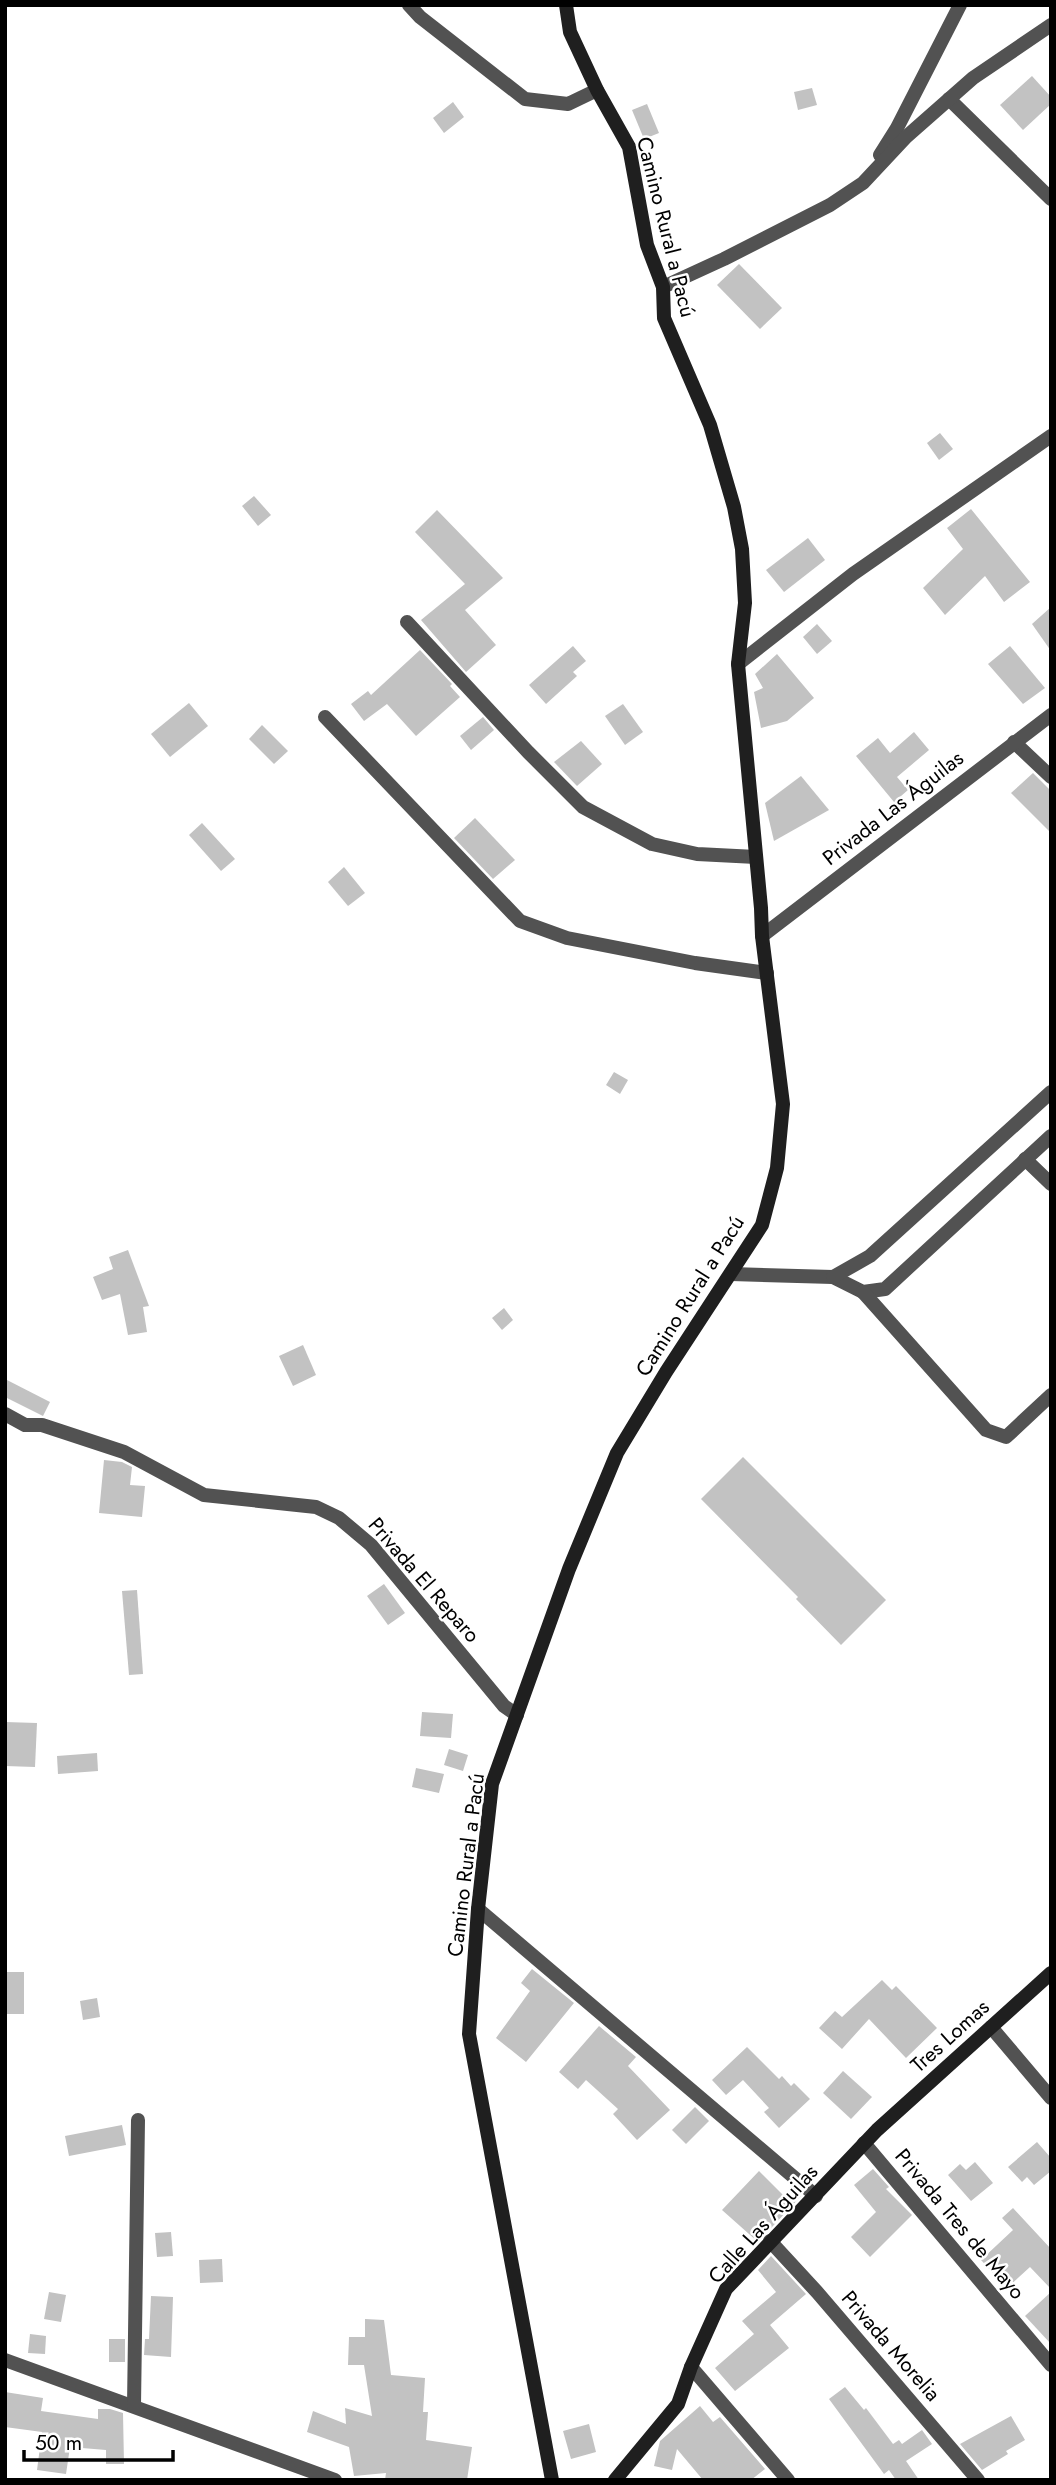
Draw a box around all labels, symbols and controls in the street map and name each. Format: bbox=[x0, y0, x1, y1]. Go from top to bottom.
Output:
street label: Camino Rural a Pacú bbox=[629, 134, 703, 320]
street label: Privada Las Águilas bbox=[816, 743, 970, 873]
street label: Camino Rural a Pacú bbox=[628, 1210, 752, 1382]
street label: Privada El Reparo bbox=[361, 1511, 487, 1649]
street label: Camino Rural a Pacú bbox=[440, 1771, 492, 1959]
street label: Tres Lomas bbox=[904, 1993, 996, 2079]
street label: Privada Tres de Mayo bbox=[888, 2142, 1032, 2306]
street label: Calle Las Águilas bbox=[701, 2158, 825, 2290]
street label: Privada Morelia bbox=[834, 2284, 948, 2408]
scale bar bbox=[24, 2418, 173, 2462]
text: 50 m bbox=[35, 2428, 82, 2458]

